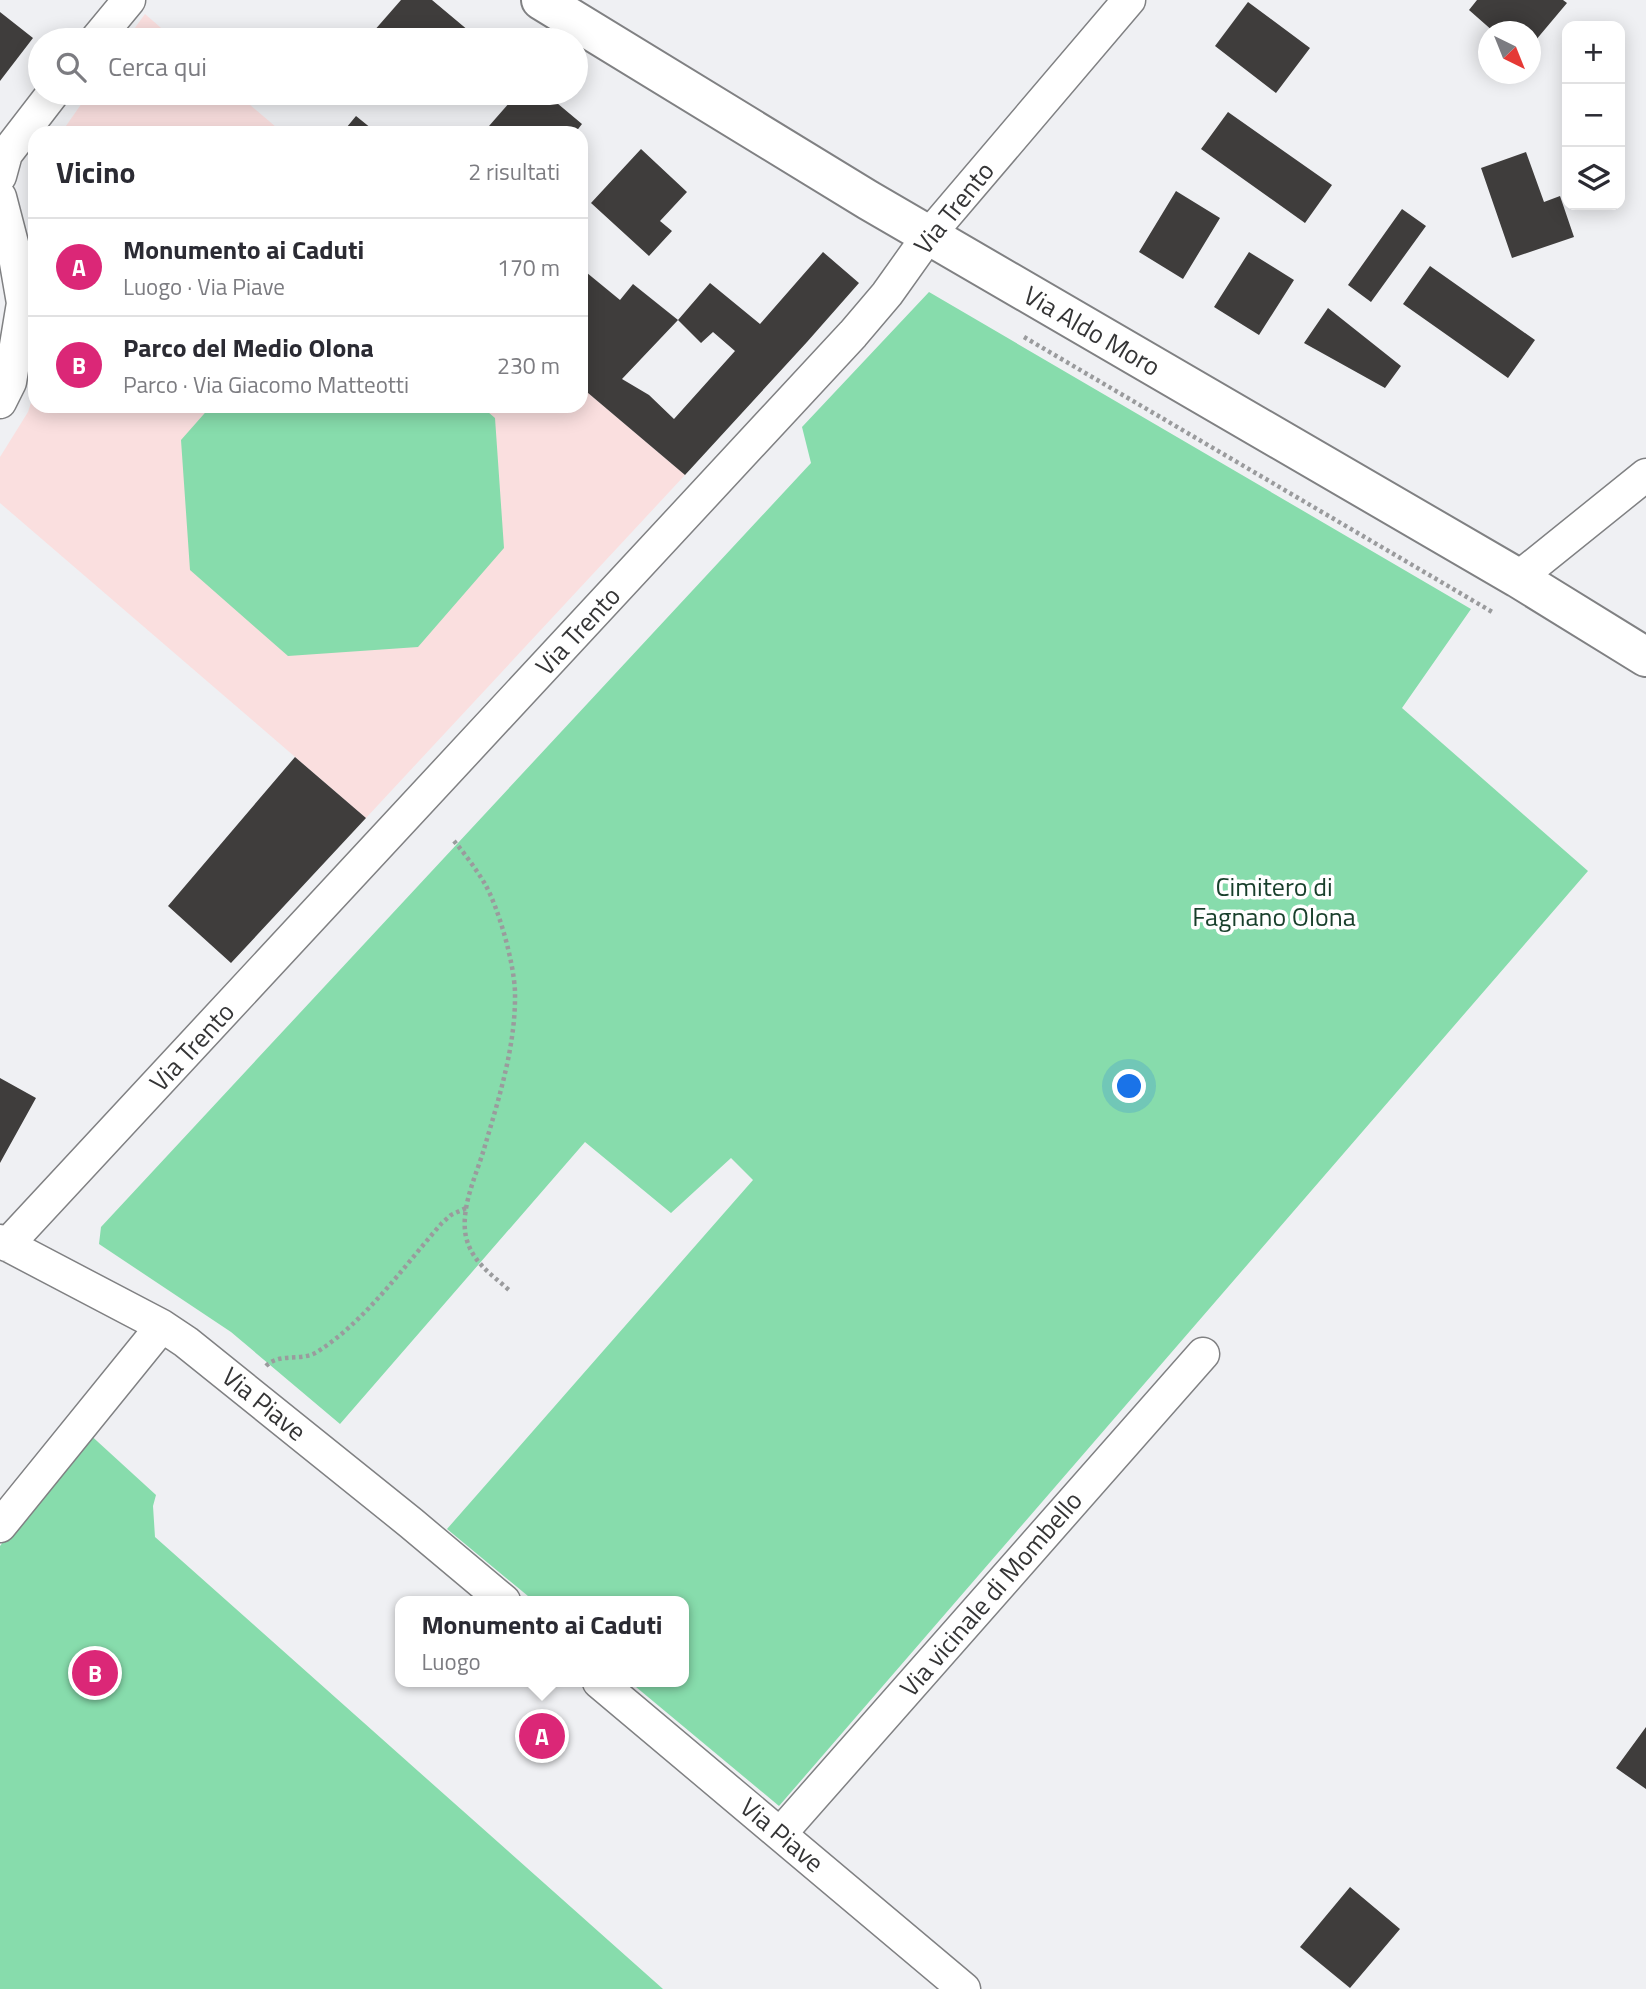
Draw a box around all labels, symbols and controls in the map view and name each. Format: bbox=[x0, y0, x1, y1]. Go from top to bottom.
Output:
north arrow bbox=[1478, 21, 1541, 84]
map controls bbox=[1562, 21, 1625, 210]
button: + bbox=[1562, 21, 1625, 84]
search box bbox=[28, 28, 588, 105]
text: Cerca qui bbox=[108, 47, 207, 86]
icon: search bbox=[52, 48, 90, 86]
button: − bbox=[1562, 84, 1625, 147]
button: layers bbox=[1562, 147, 1625, 210]
text: Vicino bbox=[56, 149, 136, 195]
street label: Via Trento bbox=[904, 153, 1003, 263]
text: 2 risultati bbox=[468, 154, 560, 189]
text: Monumento ai Caduti bbox=[123, 230, 364, 269]
text: A bbox=[72, 250, 86, 285]
text: 170 m bbox=[497, 250, 560, 285]
text: Luogo · Via Piave bbox=[123, 269, 285, 304]
street label: Via Aldo Moro bbox=[1017, 276, 1168, 386]
text: Parco del Medio Olona bbox=[123, 328, 374, 367]
text: B bbox=[72, 348, 86, 383]
text: 230 m bbox=[497, 348, 560, 383]
text: Parco · Via Giacomo Matteotti bbox=[123, 367, 409, 402]
street label: Via Trento bbox=[526, 577, 629, 684]
park label: Cimitero di Fagnano Olona bbox=[1192, 867, 1356, 936]
street label: Via Trento bbox=[140, 993, 243, 1100]
your location bbox=[1112, 1069, 1146, 1103]
street label: Via Piave bbox=[214, 1357, 315, 1450]
street label: Via vicinale di Mombello bbox=[890, 1482, 1091, 1705]
popup bbox=[395, 1596, 689, 1687]
text: Monumento ai Caduti bbox=[421, 1605, 663, 1644]
text: Luogo bbox=[421, 1644, 481, 1679]
pin: B bbox=[72, 1647, 118, 1699]
pin: A bbox=[519, 1710, 565, 1762]
street label: Via Piave bbox=[732, 1788, 833, 1881]

